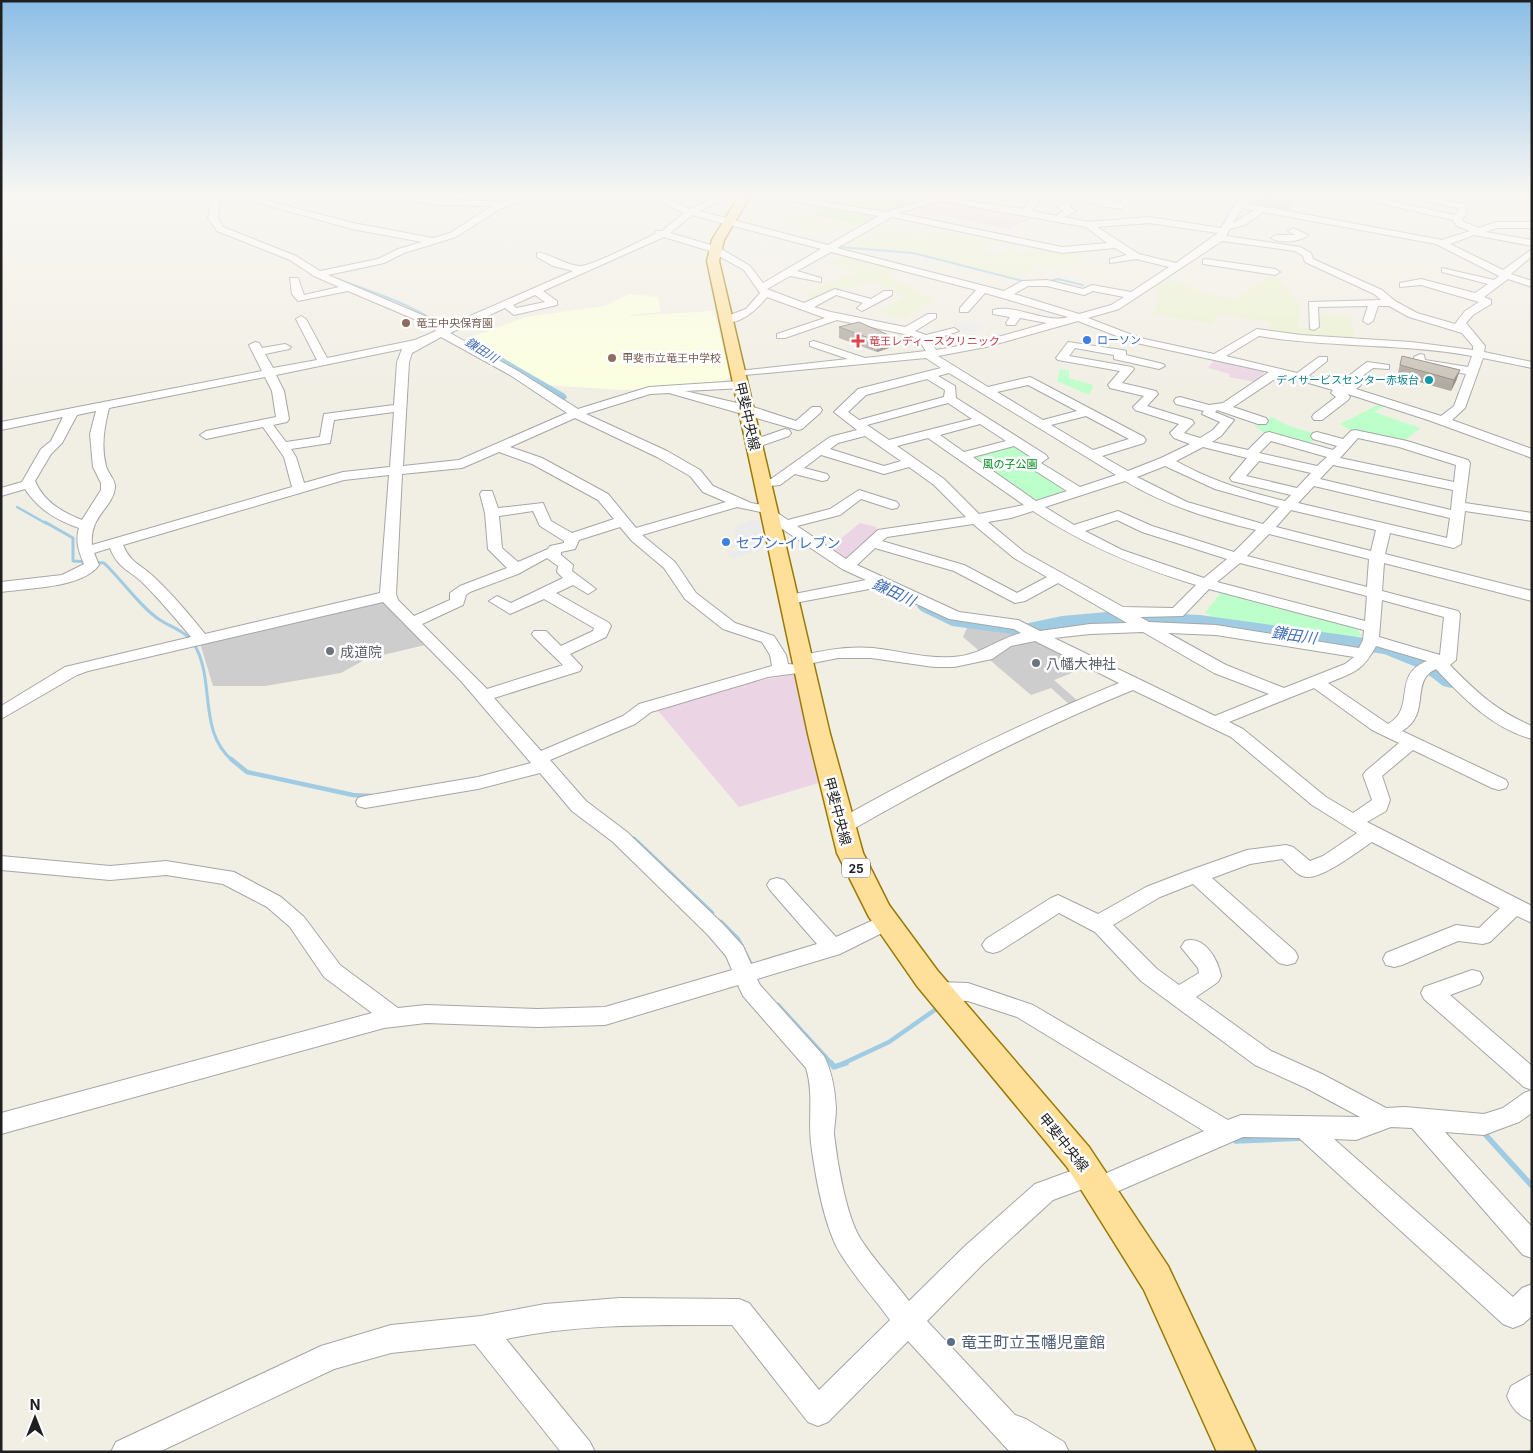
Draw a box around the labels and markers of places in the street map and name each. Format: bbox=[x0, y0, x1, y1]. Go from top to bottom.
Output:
place label: 竜王中央保育園 bbox=[416, 316, 493, 330]
marker: 竜王中央保育園 bbox=[400, 317, 412, 329]
place label: ローソン bbox=[1097, 333, 1141, 347]
marker: 竜王レディースクリニック bbox=[851, 334, 865, 348]
place label: 竜王レディースクリニック bbox=[869, 334, 1000, 348]
marker: ローソン bbox=[1081, 334, 1093, 346]
place label: 甲斐市立竜王中学校 bbox=[622, 351, 721, 365]
marker: 甲斐市立竜王中学校 bbox=[606, 352, 618, 364]
place label: デイサービスセンター赤坂台 bbox=[1276, 373, 1419, 387]
marker: デイサービスセンター赤坂台 bbox=[1423, 374, 1435, 386]
place label: セブン-イレブン bbox=[736, 534, 840, 551]
marker: セブン-イレブン bbox=[720, 536, 732, 548]
place label: 成道院 bbox=[340, 643, 382, 660]
marker: 成道院 bbox=[324, 645, 336, 657]
place label: 八幡大神社 bbox=[1046, 655, 1116, 672]
marker: 八幡大神社 bbox=[1030, 657, 1042, 669]
place label: 竜王町立玉幡児童館 bbox=[961, 1332, 1105, 1352]
marker: 竜王町立玉幡児童館 bbox=[945, 1336, 957, 1348]

